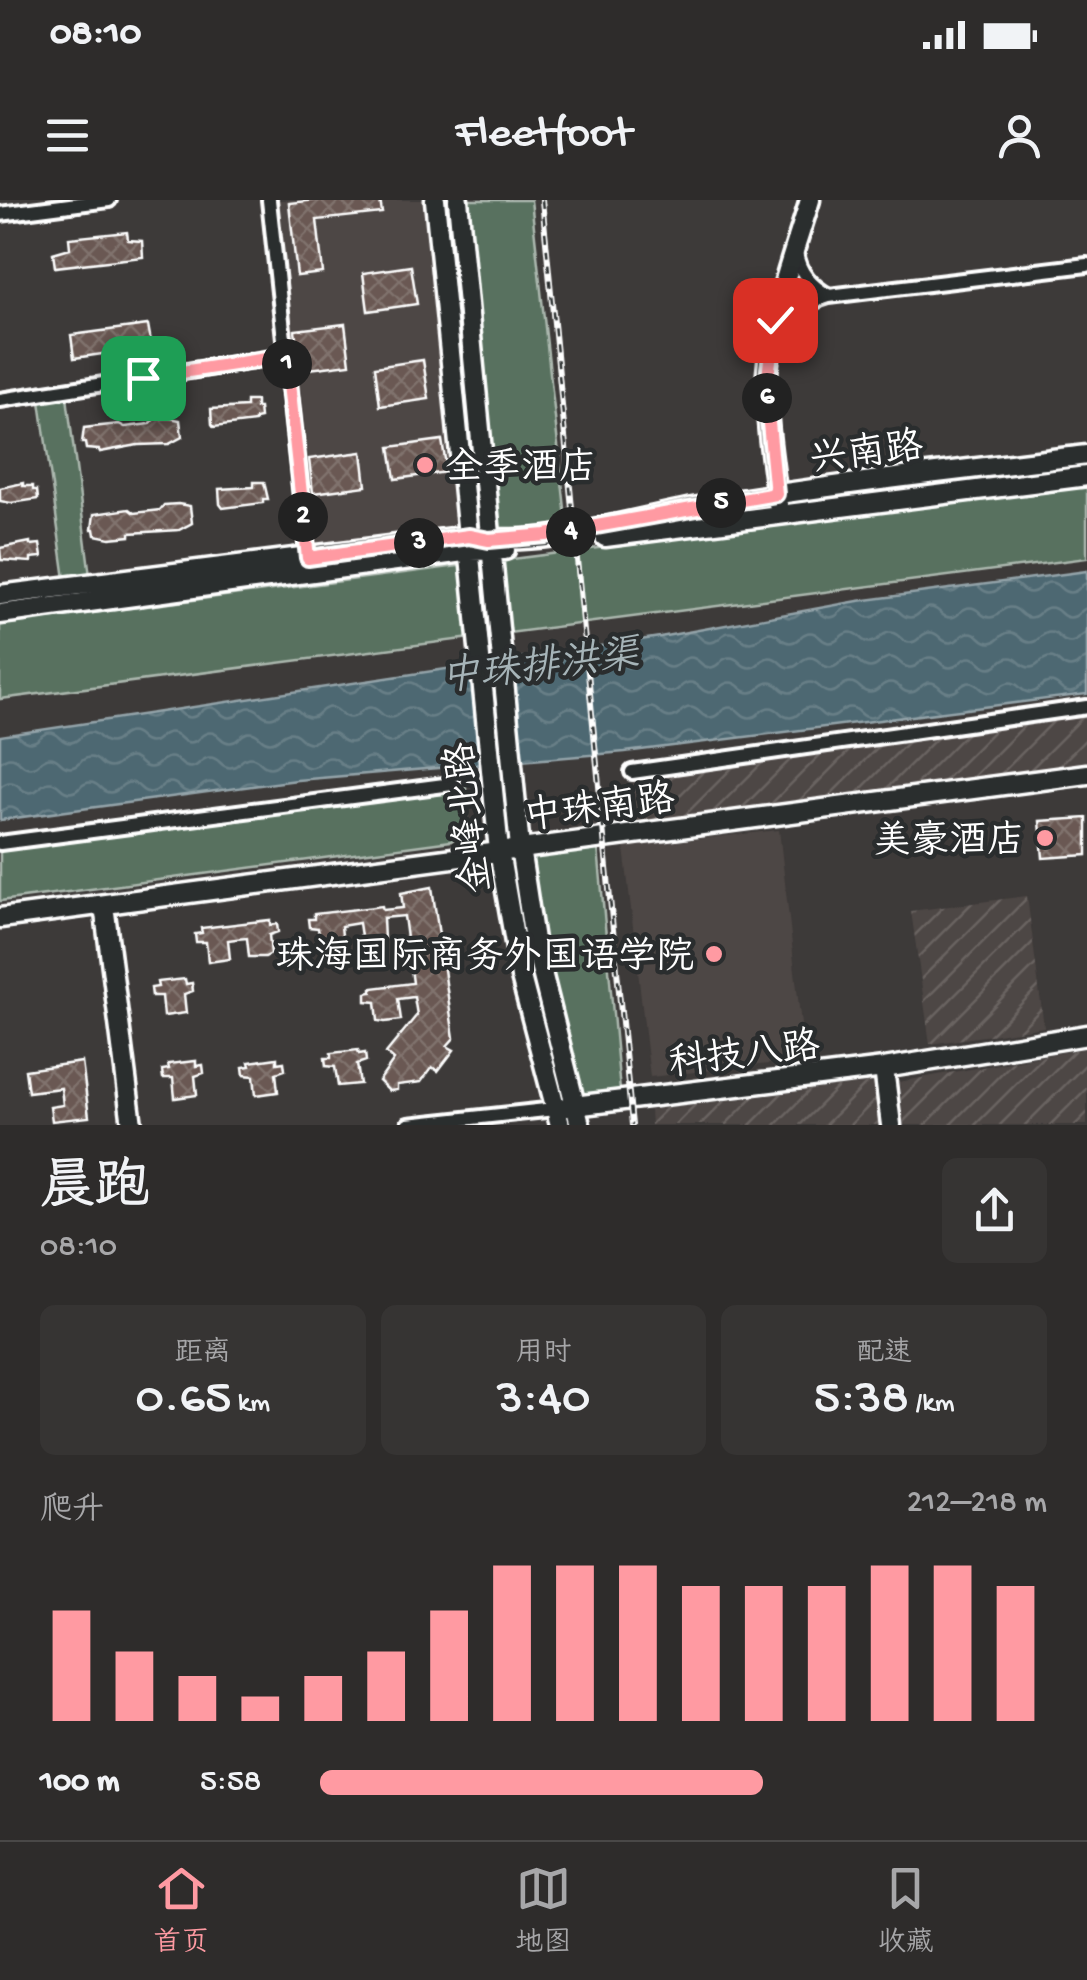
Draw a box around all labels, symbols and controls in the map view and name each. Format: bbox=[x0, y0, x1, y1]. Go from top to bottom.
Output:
text: 08:10 bbox=[50, 13, 141, 57]
icon: menu bbox=[40, 108, 95, 163]
icon: person bbox=[992, 108, 1047, 163]
text: Fleetfoot bbox=[455, 109, 632, 162]
pin bbox=[733, 278, 818, 363]
icon: check bbox=[748, 293, 803, 348]
pin bbox=[101, 336, 186, 421]
pin: 1 bbox=[262, 339, 312, 389]
text: 1 bbox=[281, 347, 293, 380]
icon: arrive bbox=[116, 351, 171, 406]
pin: 6 bbox=[742, 373, 792, 423]
text: 6 bbox=[760, 381, 774, 414]
street label: 兴南路 bbox=[807, 424, 926, 485]
place label: 全季酒店 bbox=[445, 447, 597, 493]
marker: 全季酒店 bbox=[414, 454, 436, 476]
pin: 5 bbox=[696, 478, 746, 528]
text: 5 bbox=[714, 486, 728, 519]
pin: 2 bbox=[278, 492, 328, 542]
text: 2 bbox=[296, 500, 310, 533]
pin: 4 bbox=[546, 507, 596, 557]
text: 4 bbox=[564, 515, 578, 548]
pin: 3 bbox=[394, 518, 444, 568]
text: 3 bbox=[412, 526, 426, 559]
water label: 中珠排洪渠 bbox=[437, 631, 645, 705]
street label: 金峰北路 bbox=[438, 739, 503, 896]
street label: 中珠南路 bbox=[521, 777, 678, 842]
place label: 美豪酒店 bbox=[873, 819, 1025, 866]
marker: 美豪酒店 bbox=[1034, 827, 1056, 849]
place label: 珠海国际商务外国语学院 bbox=[276, 936, 694, 982]
marker: 珠海国际商务外国语学院 bbox=[703, 943, 725, 965]
street label: 科技八路 bbox=[666, 1024, 823, 1089]
button: share bbox=[942, 1158, 1047, 1263]
text: 晨跑 bbox=[40, 1159, 150, 1223]
text: 08:10 bbox=[40, 1229, 117, 1267]
text: 距离 bbox=[175, 1338, 231, 1371]
text: 用时 bbox=[515, 1338, 572, 1371]
text: 配速 bbox=[856, 1338, 912, 1371]
text: 0.65 bbox=[135, 1371, 231, 1430]
text: 3:40 bbox=[497, 1371, 590, 1430]
text: 5:38 bbox=[814, 1371, 909, 1430]
text: km bbox=[231, 1388, 270, 1421]
text: /km bbox=[909, 1388, 955, 1421]
text: 212–218 m bbox=[907, 1485, 1047, 1523]
text: 爬升 bbox=[40, 1493, 104, 1531]
text: 100 m bbox=[40, 1764, 120, 1802]
text: 5:58 bbox=[200, 1764, 261, 1802]
tab: 首页 bbox=[153, 1861, 209, 1961]
tab: 地图 bbox=[515, 1861, 572, 1961]
tab: 收藏 bbox=[878, 1861, 934, 1961]

